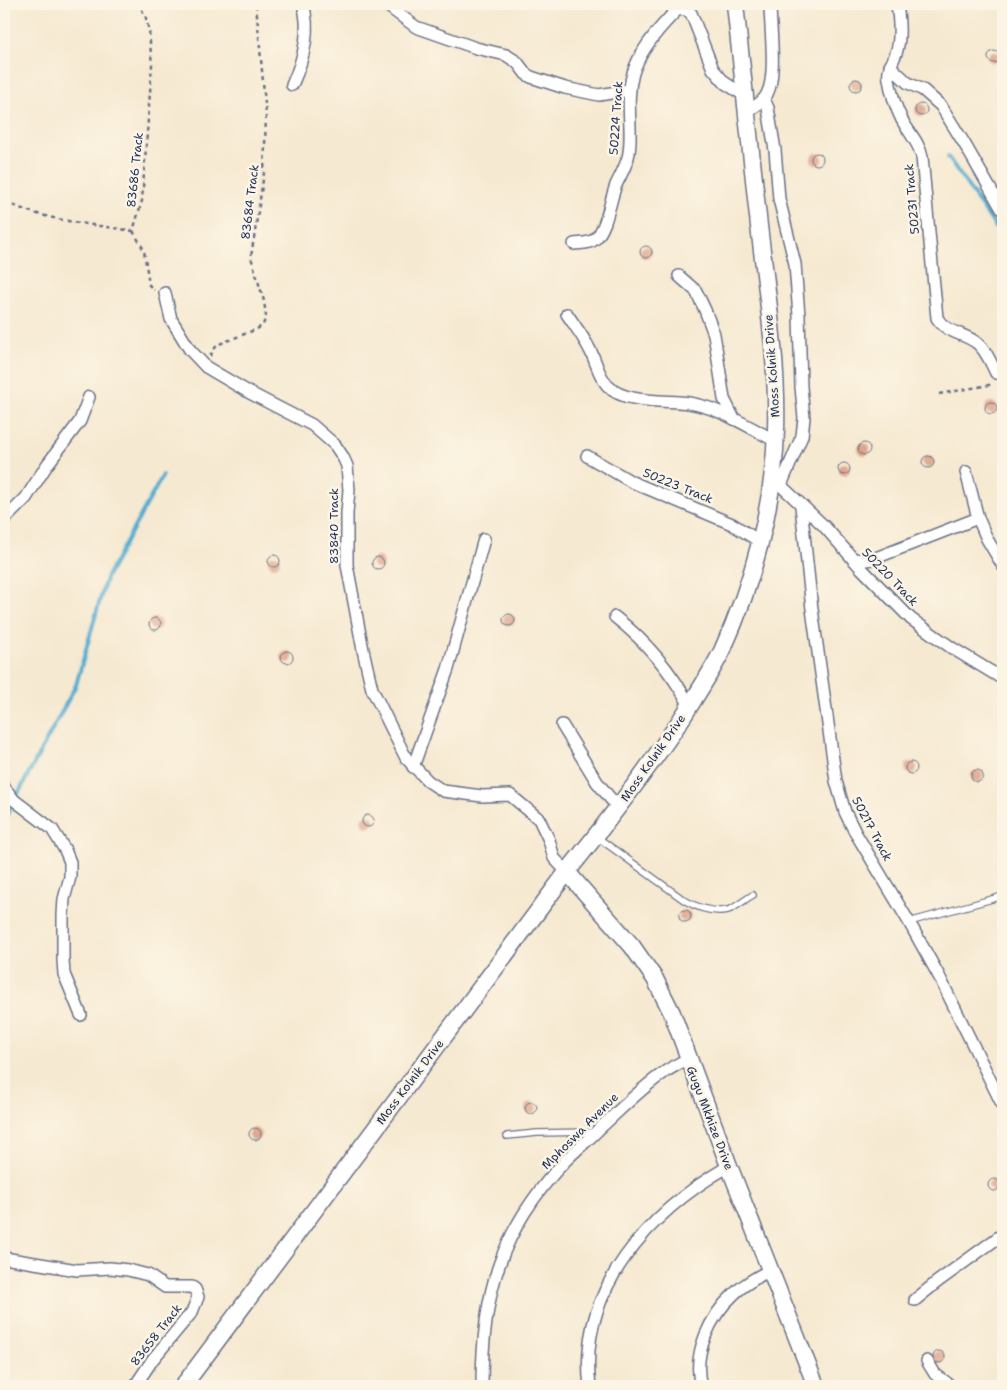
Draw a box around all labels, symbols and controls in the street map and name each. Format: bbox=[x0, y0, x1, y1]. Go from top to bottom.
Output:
street label: 50224 Track bbox=[605, 80, 627, 156]
street label: 83686 Track bbox=[123, 131, 147, 208]
street label: 83684 Track bbox=[237, 163, 263, 240]
street label: 50231 Track bbox=[901, 163, 923, 235]
street label: Moss Kolnik Drive bbox=[760, 314, 784, 418]
street label: 50223 Track bbox=[641, 465, 716, 507]
street label: 83840 Track bbox=[326, 488, 342, 564]
street label: 50220 Track bbox=[858, 545, 922, 609]
street label: Moss Kolnik Drive bbox=[617, 711, 689, 805]
street label: 50217 Track bbox=[848, 794, 896, 864]
street label: Moss Kolnik Drive bbox=[373, 1036, 448, 1128]
street label: Gugu Mkhize Drive bbox=[683, 1064, 737, 1172]
street label: Mphoswa Avenue bbox=[538, 1089, 622, 1173]
street label: 83658 Track bbox=[127, 1301, 185, 1369]

